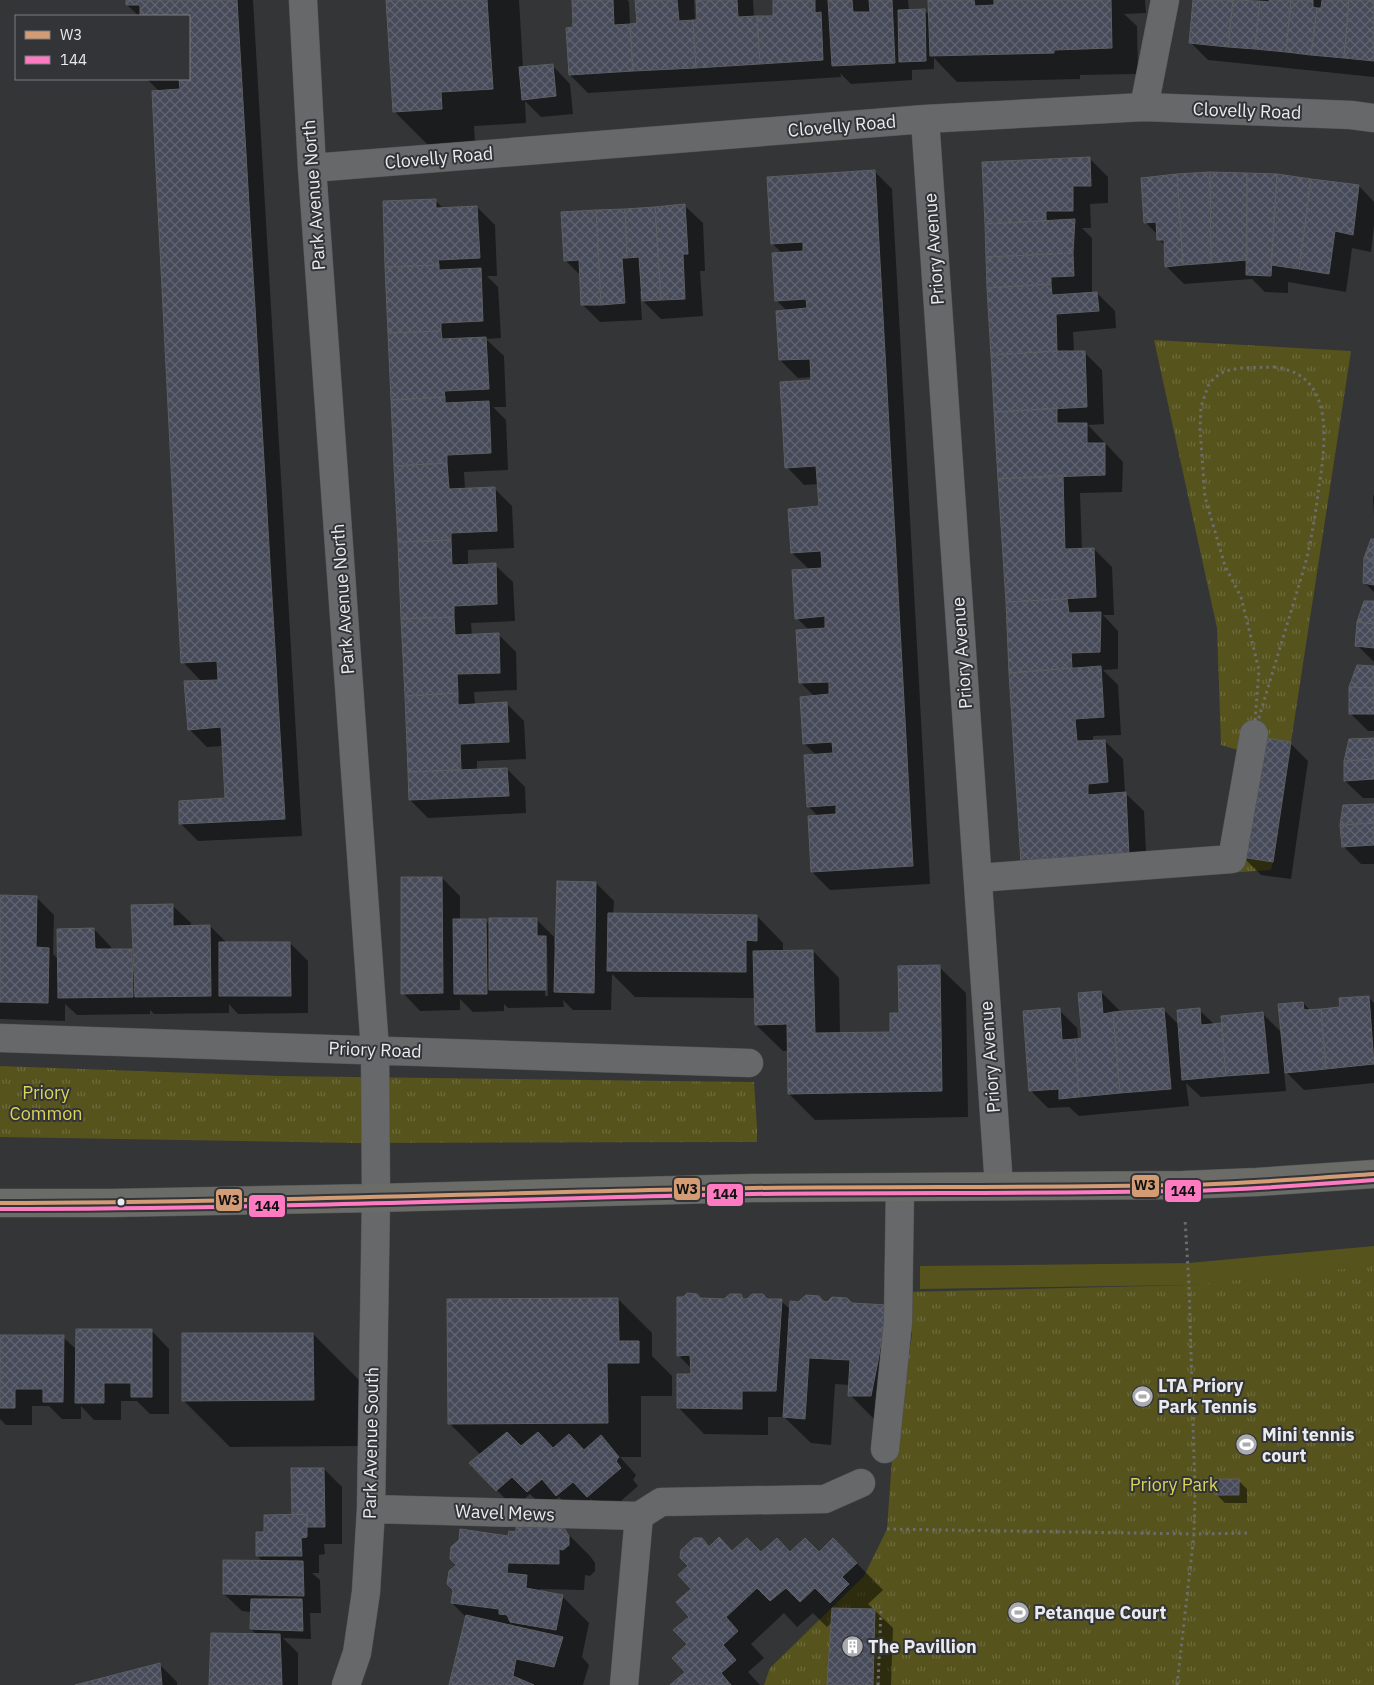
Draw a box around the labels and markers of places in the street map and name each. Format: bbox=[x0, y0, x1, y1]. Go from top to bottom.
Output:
unlabelled marker bbox=[116, 1197, 126, 1207]
place label: LTA Priory Park Tennis bbox=[1158, 1374, 1257, 1418]
sports icon: LTA Priory Park Tennis bbox=[1130, 1384, 1154, 1408]
place label: Mini tennis court bbox=[1262, 1423, 1355, 1467]
sports icon: Mini tennis court bbox=[1234, 1433, 1258, 1457]
sports icon: Petanque Court bbox=[1006, 1601, 1030, 1625]
place label: Petanque Court bbox=[1034, 1601, 1166, 1624]
building icon: The Pavillion bbox=[840, 1635, 864, 1659]
place label: The Pavillion bbox=[868, 1635, 977, 1658]

